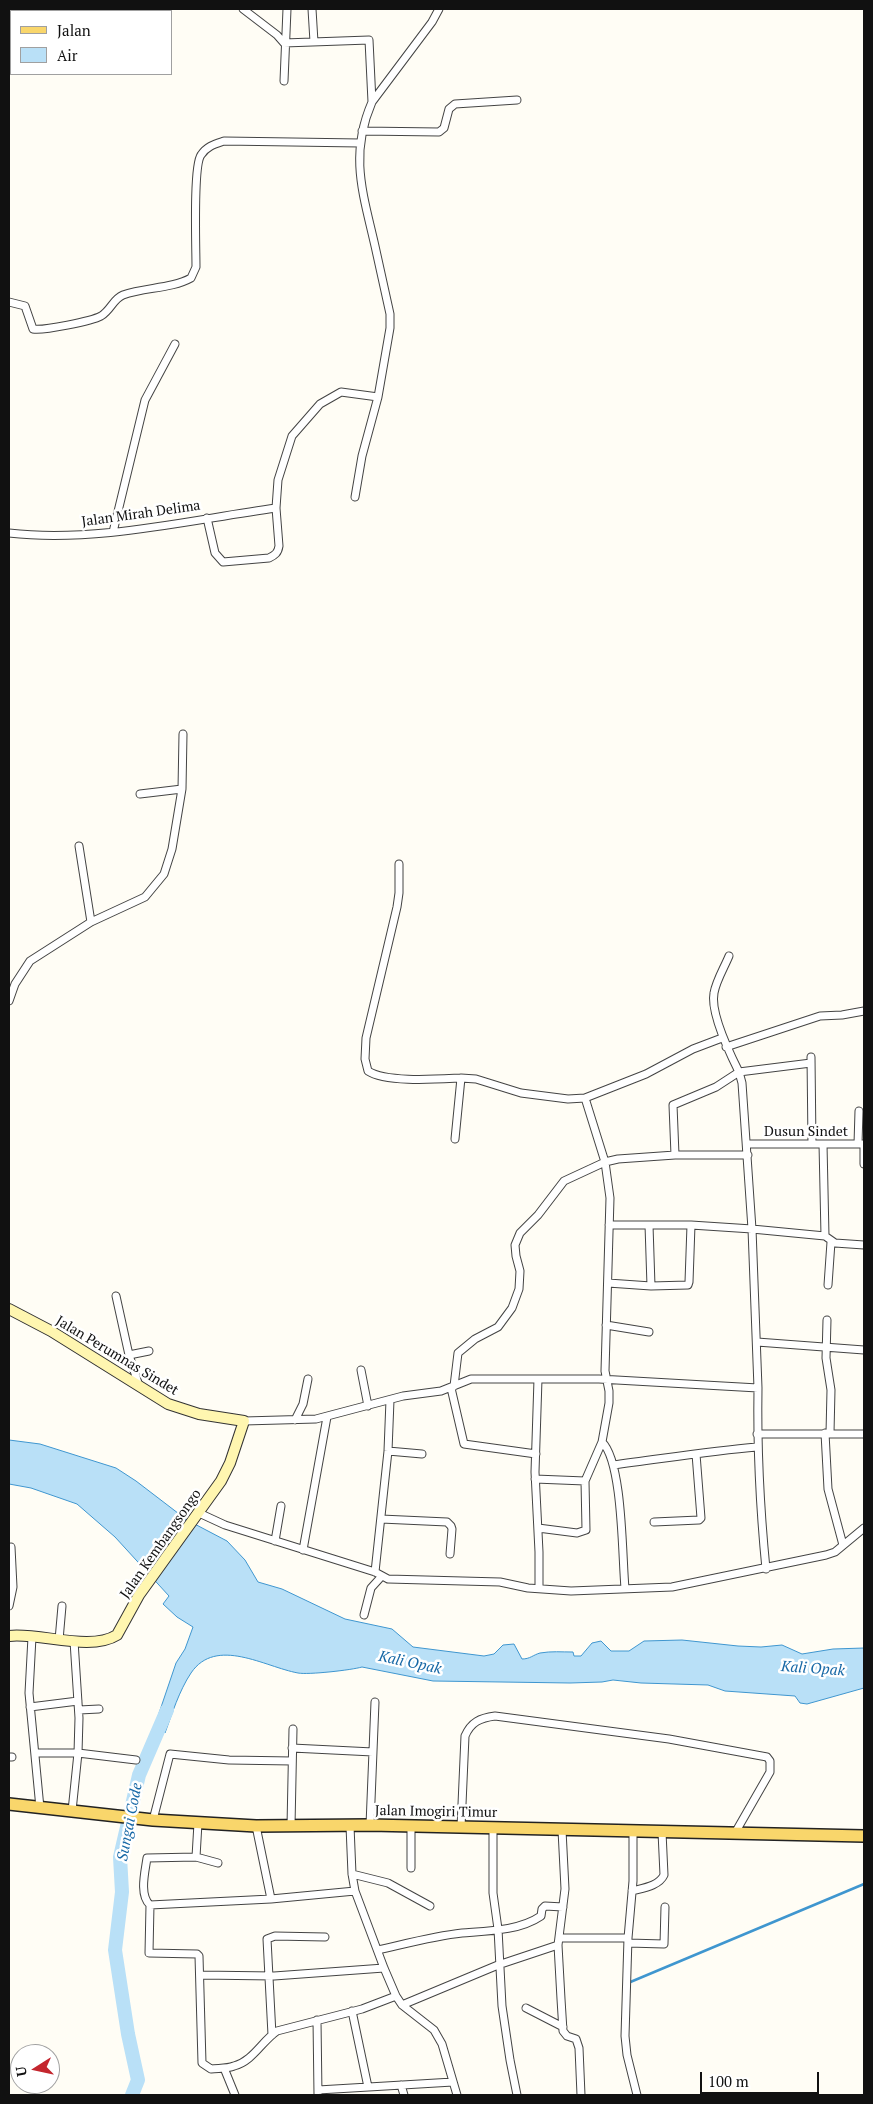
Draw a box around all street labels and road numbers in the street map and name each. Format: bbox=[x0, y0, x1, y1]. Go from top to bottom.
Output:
street label: Jalan Mirah Delima bbox=[81, 497, 201, 531]
street label: Dusun Sindet bbox=[764, 1124, 848, 1140]
street label: Jalan Perumnas Sindet bbox=[53, 1313, 181, 1399]
street label: Jalan Kembangsongo bbox=[117, 1486, 205, 1602]
street label: Jalan Imogiri Timur bbox=[375, 1803, 497, 1821]

